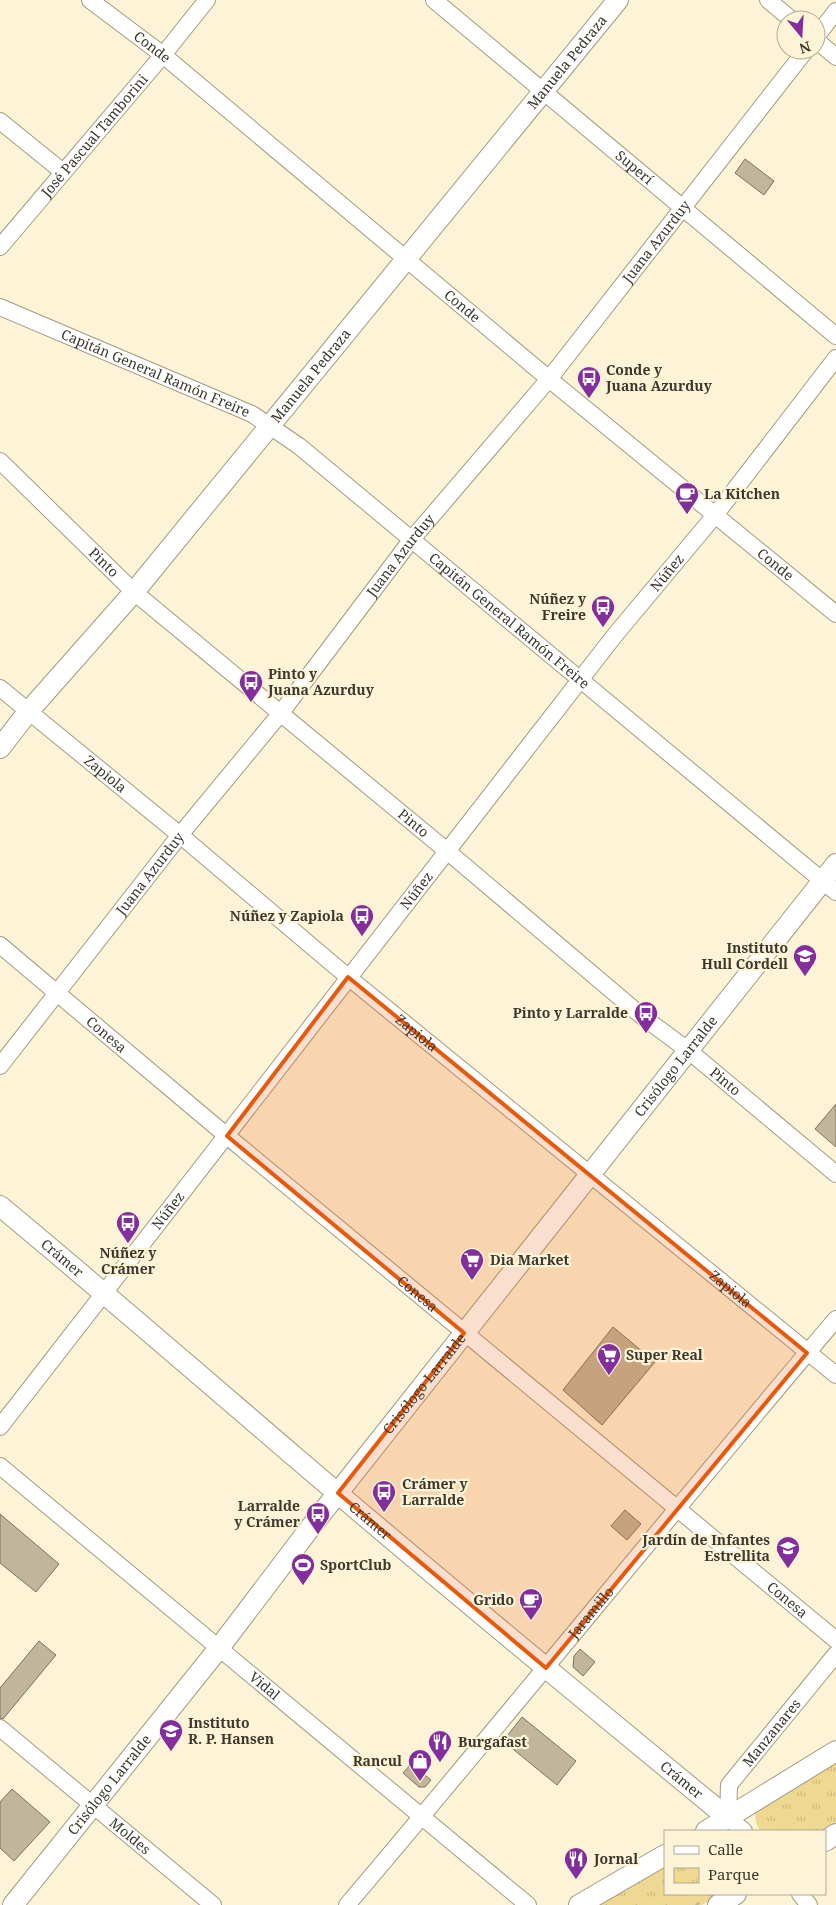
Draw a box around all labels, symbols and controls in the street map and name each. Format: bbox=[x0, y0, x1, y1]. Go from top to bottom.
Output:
north arrow bbox=[776, 10, 826, 60]
street label: Manuela Pedraza bbox=[523, 11, 611, 113]
street label: Conde bbox=[130, 26, 175, 67]
text: N bbox=[797, 37, 813, 59]
street label: José Pascual Tamborini bbox=[36, 70, 152, 202]
street label: Superí bbox=[612, 146, 658, 189]
street label: Juana Azurduy bbox=[617, 196, 694, 287]
street label: Conde bbox=[440, 285, 485, 326]
street label: Capitán General Ramón Freire bbox=[58, 324, 253, 421]
street label: Manuela Pedraza bbox=[266, 324, 355, 426]
place label: Conde y Juana Azurduy bbox=[605, 360, 713, 395]
bus stop icon: Conde y Juana Azurduy bbox=[576, 365, 602, 399]
cafe icon: La Kitchen bbox=[674, 481, 700, 515]
place label: La Kitchen bbox=[704, 484, 780, 503]
street label: Juana Azurduy bbox=[361, 510, 438, 601]
street label: Pinto bbox=[85, 543, 123, 581]
street label: Conde bbox=[754, 543, 798, 585]
street label: Capitán General Ramón Freire bbox=[425, 548, 594, 693]
street label: Núñez bbox=[646, 550, 688, 595]
place label: Núñez y Freire bbox=[529, 589, 587, 624]
bus stop icon: Núñez y Freire bbox=[590, 594, 616, 628]
place label: Pinto y Juana Azurduy bbox=[267, 664, 375, 699]
bus stop icon: Pinto y Juana Azurduy bbox=[238, 669, 264, 703]
street label: Zapiola bbox=[80, 751, 131, 797]
street label: Pinto bbox=[394, 804, 433, 841]
street label: Juana Azurduy bbox=[111, 828, 188, 919]
street label: Núñez bbox=[395, 867, 437, 913]
bus stop icon: Núñez y Zapiola bbox=[349, 903, 375, 937]
place label: Núñez y Zapiola bbox=[230, 906, 344, 925]
place label: Instituto Hull Cordell bbox=[701, 938, 788, 973]
school or university icon: Instituto Hull Cordell bbox=[792, 943, 818, 977]
bus stop icon: Pinto y Larralde bbox=[633, 1000, 659, 1034]
place label: Pinto y Larralde bbox=[513, 1003, 628, 1022]
street label: Zapiola bbox=[392, 1010, 442, 1056]
street label: Conesa bbox=[82, 1012, 131, 1057]
street label: Crisólogo Larralde bbox=[630, 1012, 721, 1120]
street label: Pinto bbox=[706, 1062, 745, 1099]
street label: Núñez bbox=[147, 1187, 188, 1233]
bus stop icon: Núñez y Crámer bbox=[115, 1210, 141, 1244]
street label: Crámer bbox=[37, 1234, 88, 1281]
place label: Núñez y Crámer bbox=[100, 1243, 157, 1278]
supermarket icon: Dia Market bbox=[459, 1247, 485, 1281]
place label: Dia Market bbox=[490, 1250, 569, 1269]
street label: Zapiola bbox=[706, 1266, 756, 1312]
street label: Conesa bbox=[394, 1271, 442, 1316]
street label: Crisólogo Larralde bbox=[378, 1329, 470, 1438]
supermarket icon: Super Real bbox=[596, 1342, 622, 1376]
place label: Super Real bbox=[626, 1345, 703, 1364]
place label: Crámer y Larralde bbox=[402, 1474, 469, 1509]
bus stop icon: Crámer y Larralde bbox=[371, 1479, 397, 1513]
place label: Larralde y Crámer bbox=[234, 1496, 301, 1531]
street label: Crámer bbox=[345, 1497, 396, 1544]
bus stop icon: Larralde y Crámer bbox=[305, 1501, 331, 1535]
place label: Jardín de Infantes Estrellita bbox=[641, 1530, 770, 1565]
school or university icon: Jardín de Infantes Estrellita bbox=[775, 1535, 801, 1569]
sports icon: SportClub bbox=[290, 1552, 316, 1586]
place label: SportClub bbox=[320, 1555, 391, 1574]
street label: Conesa bbox=[763, 1577, 812, 1622]
street label: Jaramillo bbox=[563, 1582, 618, 1643]
cafe icon: Grido bbox=[518, 1587, 544, 1621]
place label: Grido bbox=[473, 1590, 514, 1609]
street label: Vidal bbox=[245, 1667, 285, 1704]
street label: Manzanares bbox=[738, 1695, 805, 1770]
place label: Instituto R. P. Hansen bbox=[188, 1713, 274, 1748]
school or university icon: Instituto R. P. Hansen bbox=[158, 1718, 184, 1752]
restaurant icon: Burgafast bbox=[427, 1729, 453, 1763]
street label: Crisólogo Larralde bbox=[63, 1730, 155, 1839]
place label: Burgafast bbox=[458, 1732, 527, 1751]
shop icon: Rancul bbox=[407, 1748, 433, 1782]
place label: Rancul bbox=[353, 1751, 402, 1770]
street label: Crámer bbox=[657, 1756, 708, 1803]
street label: Moldes bbox=[106, 1813, 155, 1858]
legend bbox=[664, 1830, 826, 1895]
text: Calle bbox=[708, 1839, 743, 1859]
restaurant icon: Jornal bbox=[563, 1846, 589, 1880]
place label: Jornal bbox=[593, 1849, 638, 1868]
text: Parque bbox=[708, 1864, 759, 1884]

